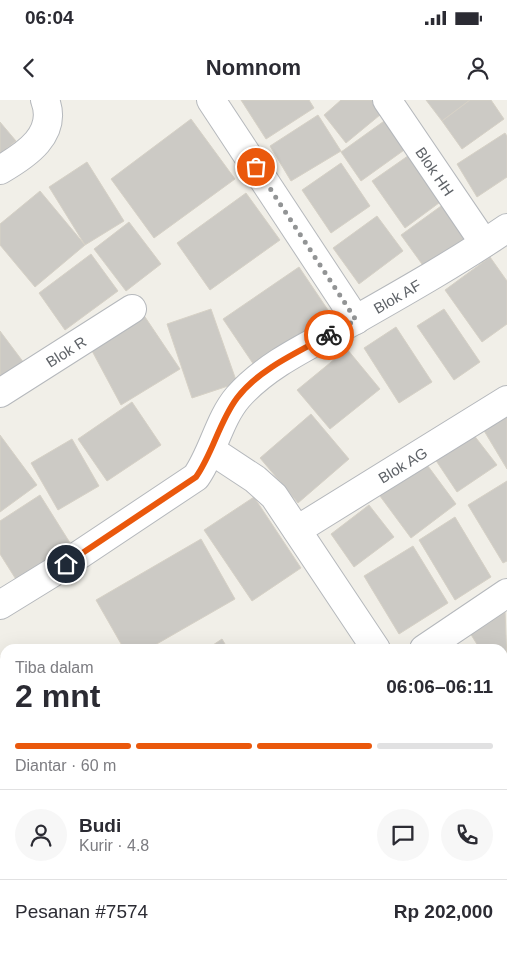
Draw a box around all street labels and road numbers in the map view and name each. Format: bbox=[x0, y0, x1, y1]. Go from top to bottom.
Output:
street label: Blok HH bbox=[413, 144, 458, 199]
street label: Blok AF bbox=[370, 276, 424, 316]
street label: Blok R bbox=[43, 332, 89, 370]
street label: Blok AG bbox=[375, 443, 430, 486]

